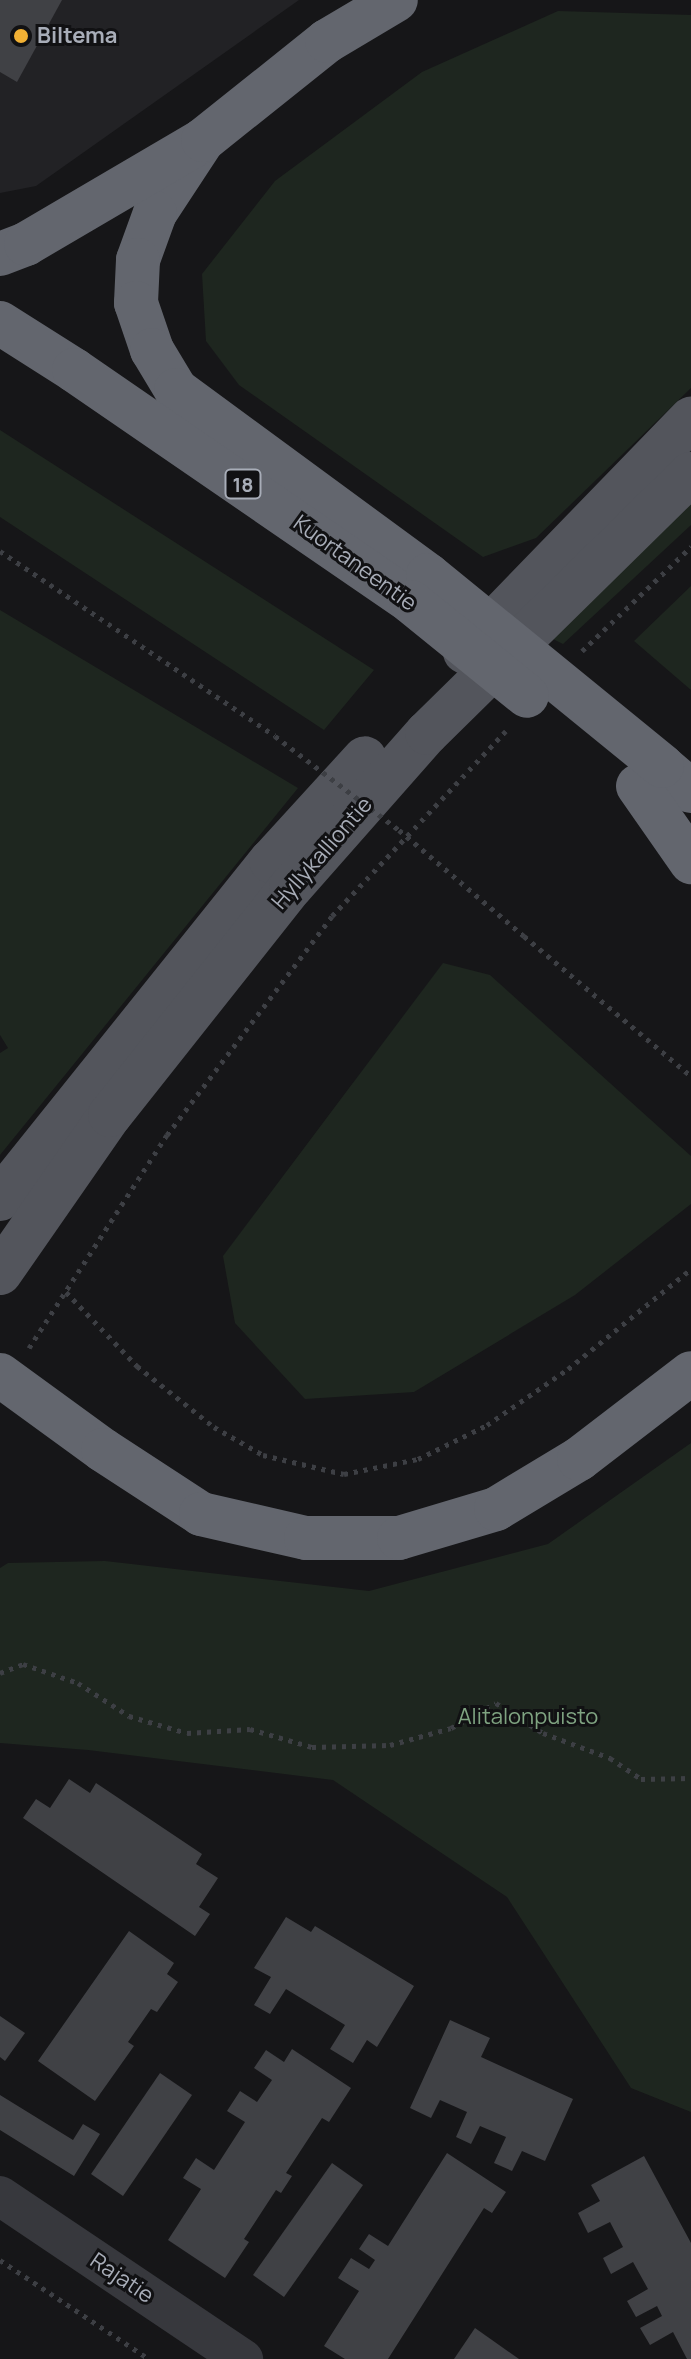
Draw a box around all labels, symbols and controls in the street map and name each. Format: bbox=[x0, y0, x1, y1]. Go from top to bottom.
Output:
place label: Biltema bbox=[37, 23, 118, 49]
marker: Biltema bbox=[12, 27, 30, 45]
road number: 18 bbox=[223, 468, 263, 500]
street label: Kuortaneentie bbox=[288, 510, 422, 616]
street label: Hyllykalliontie bbox=[266, 792, 378, 914]
park label: Alitalonpuisto bbox=[458, 1704, 598, 1730]
street label: Rajatie bbox=[85, 2247, 159, 2309]

